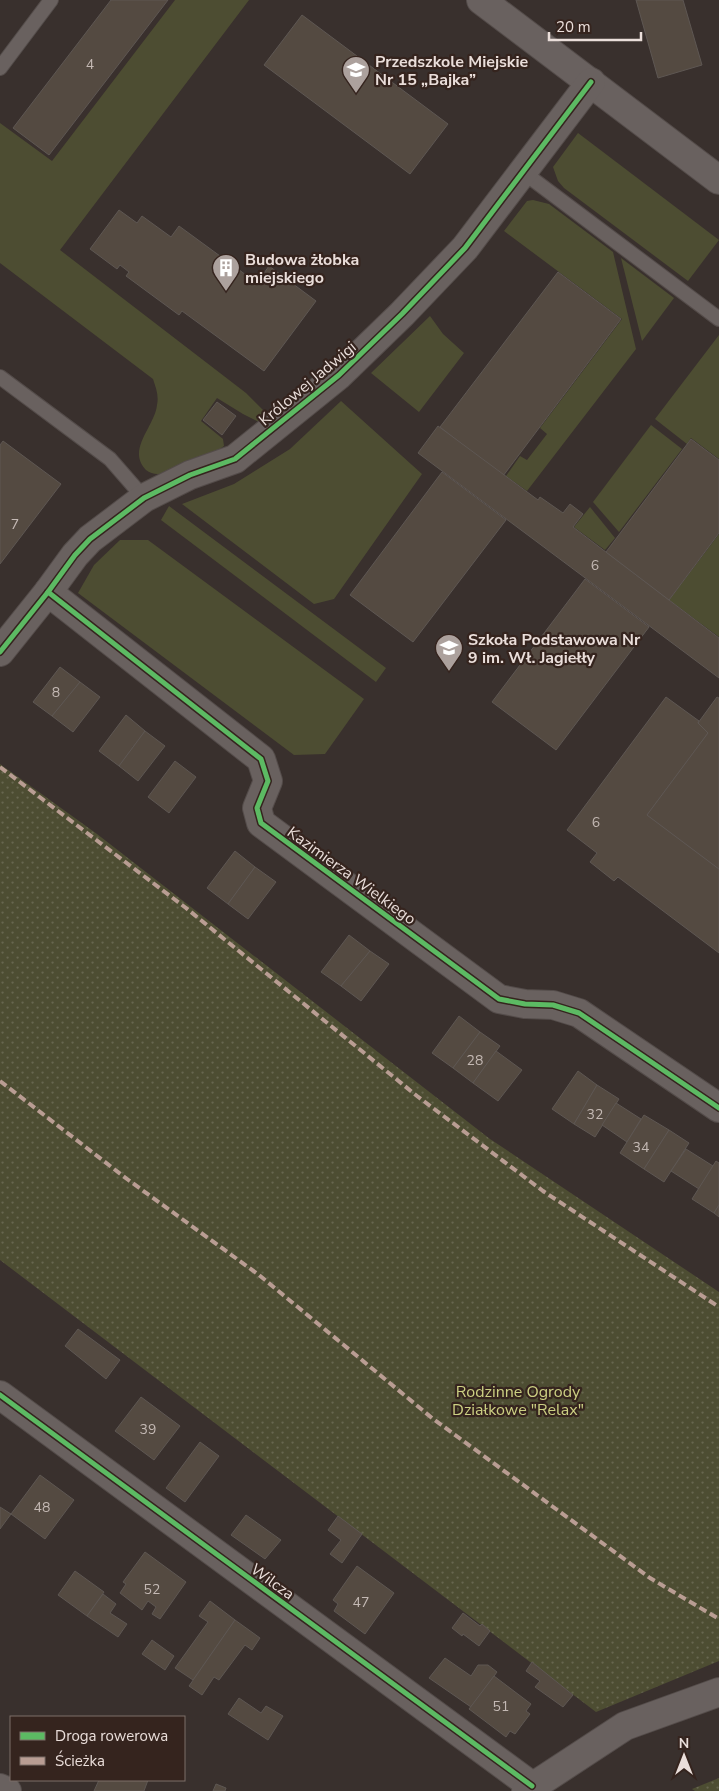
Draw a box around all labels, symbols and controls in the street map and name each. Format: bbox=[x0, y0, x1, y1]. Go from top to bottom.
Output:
scale bar bbox=[549, 10, 642, 42]
text: 20 m bbox=[556, 17, 591, 37]
place label: Przedszkole Miejskie Nr 15 „Bajka” bbox=[375, 51, 529, 91]
house number: 4 bbox=[86, 55, 94, 74]
school or university icon: Przedszkole Miejskie Nr 15 „Bajka” bbox=[341, 55, 371, 94]
place label: Budowa żłobka miejskiego bbox=[245, 249, 359, 289]
building icon: Budowa żłobka miejskiego bbox=[211, 253, 241, 292]
street label: Królowej Jadwigi bbox=[254, 336, 361, 431]
house number: 7 bbox=[11, 515, 19, 534]
house number: 6 bbox=[591, 556, 599, 575]
place label: Szkoła Podstawowa Nr 9 im. Wł. Jagiełły bbox=[468, 629, 641, 669]
school or university icon: Szkoła Podstawowa Nr 9 im. Wł. Jagiełły bbox=[434, 633, 464, 672]
house number: 8 bbox=[52, 683, 60, 702]
house number: 6 bbox=[592, 813, 600, 832]
street label: Kazimierza Wielkiego bbox=[283, 822, 420, 930]
house number: 28 bbox=[467, 1051, 483, 1070]
house number: 32 bbox=[587, 1105, 603, 1124]
house number: 34 bbox=[633, 1138, 649, 1157]
park label: Rodzinne Ogrody Działkowe "Relax" bbox=[452, 1381, 584, 1421]
house number: 39 bbox=[140, 1420, 156, 1439]
house number: 48 bbox=[34, 1498, 50, 1517]
street label: Wilcza bbox=[246, 1558, 299, 1605]
house number: 52 bbox=[144, 1580, 160, 1599]
house number: 47 bbox=[353, 1593, 369, 1612]
house number: 51 bbox=[493, 1697, 509, 1716]
legend bbox=[10, 1716, 185, 1781]
text: Droga rowerowa bbox=[55, 1726, 168, 1746]
north arrow bbox=[659, 1731, 709, 1781]
text: N bbox=[679, 1734, 689, 1753]
text: Ścieżka bbox=[55, 1750, 105, 1771]

